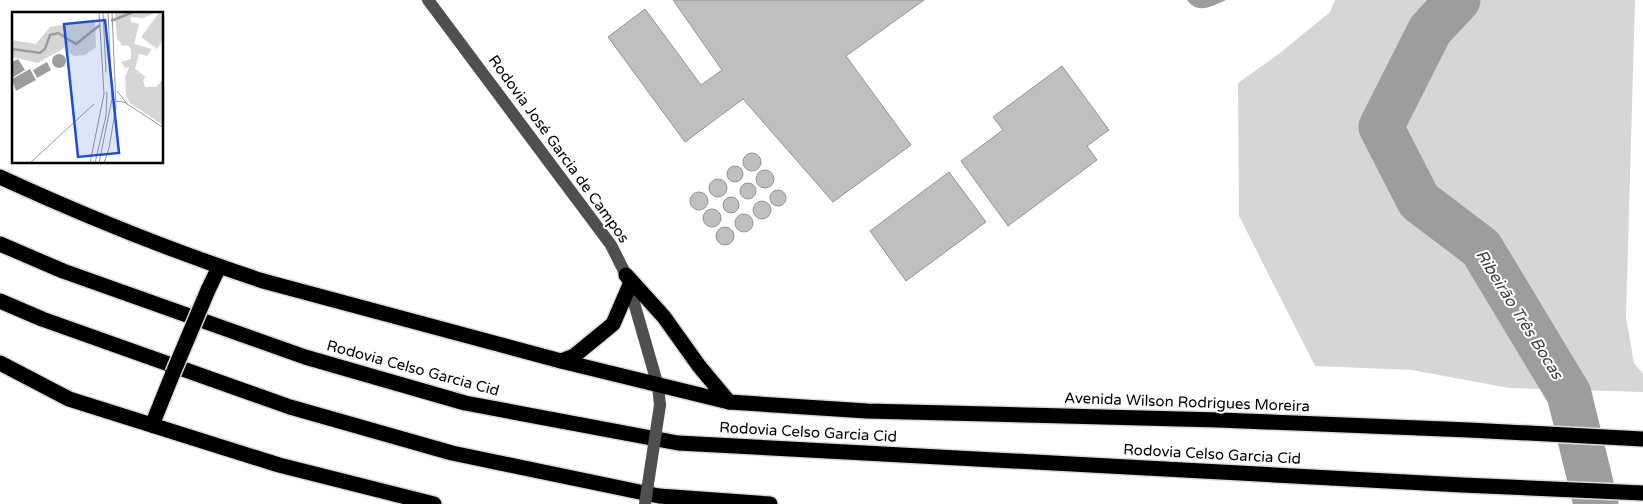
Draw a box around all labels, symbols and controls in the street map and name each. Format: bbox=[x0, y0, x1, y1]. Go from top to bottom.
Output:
inset map bbox=[12, 12, 164, 164]
street label: Rodovia José Garcia de Campos bbox=[485, 52, 633, 246]
water label: Ribeirão Três Bocas bbox=[1471, 246, 1568, 384]
street label: Rodovia Celso Garcia Cid bbox=[325, 336, 501, 400]
street label: Avenida Wilson Rodrigues Moreira bbox=[1064, 389, 1310, 415]
street label: Rodovia Celso Garcia Cid bbox=[719, 418, 897, 446]
street label: Rodovia Celso Garcia Cid bbox=[1123, 440, 1301, 468]

